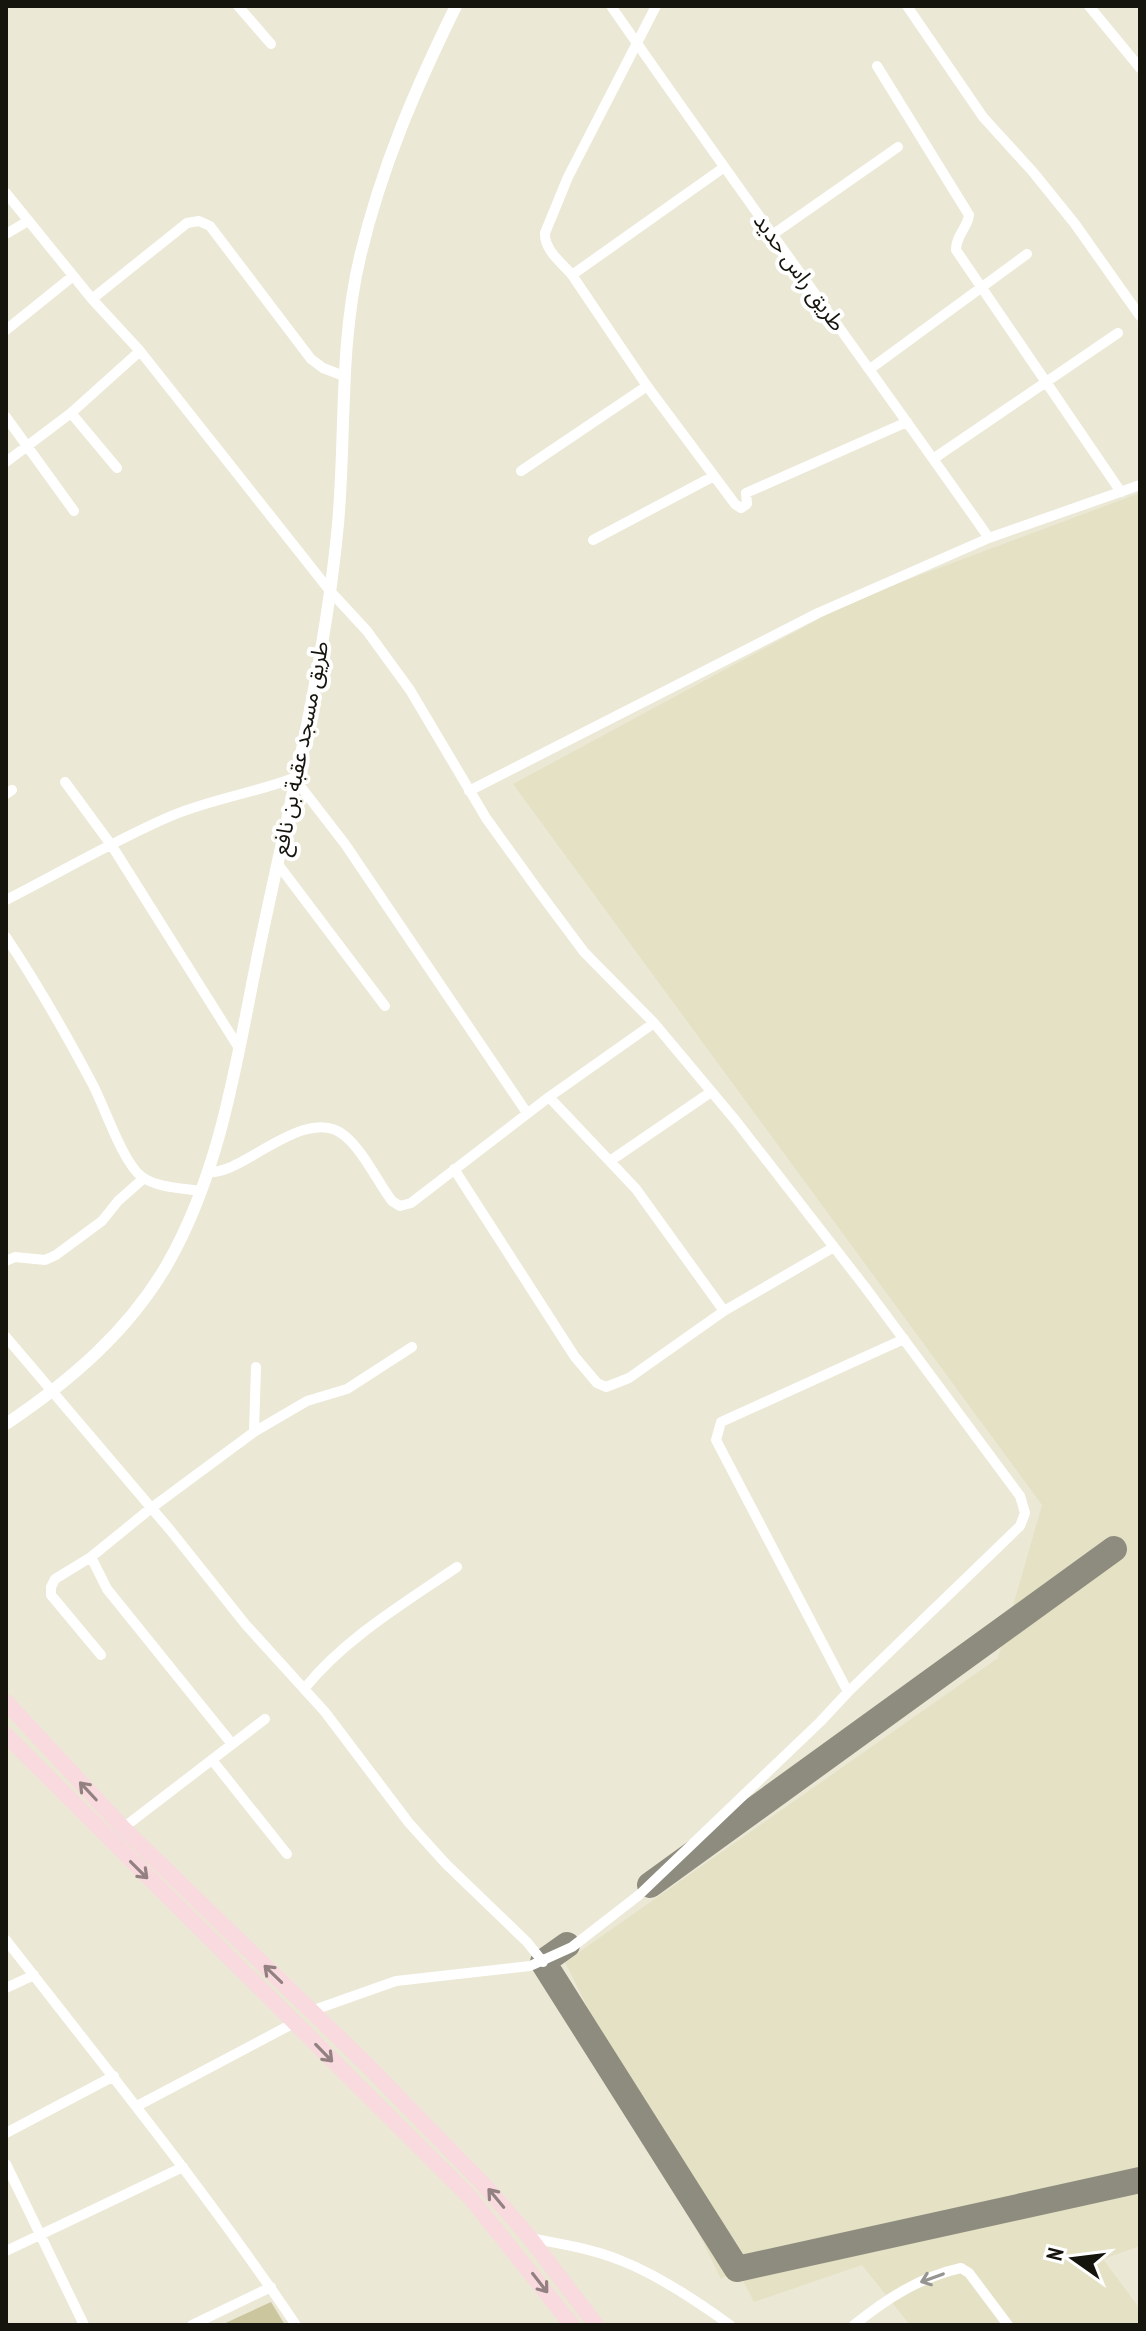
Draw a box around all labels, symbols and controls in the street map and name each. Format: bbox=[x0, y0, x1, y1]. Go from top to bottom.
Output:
street label: طريق راس حديد bbox=[748, 208, 852, 336]
street label: طريق مسجد عقبة بن نافع bbox=[265, 638, 337, 858]
one-way arrow bbox=[78, 1781, 97, 1801]
one-way arrow bbox=[130, 1860, 149, 1880]
one-way arrow bbox=[263, 1965, 283, 1984]
one-way arrow bbox=[314, 2043, 333, 2062]
one-way arrow bbox=[487, 2188, 505, 2208]
north arrow bbox=[1034, 2219, 1114, 2299]
text: N bbox=[1040, 2245, 1070, 2263]
one-way arrow bbox=[531, 2272, 548, 2293]
one-way arrow bbox=[920, 2272, 944, 2286]

